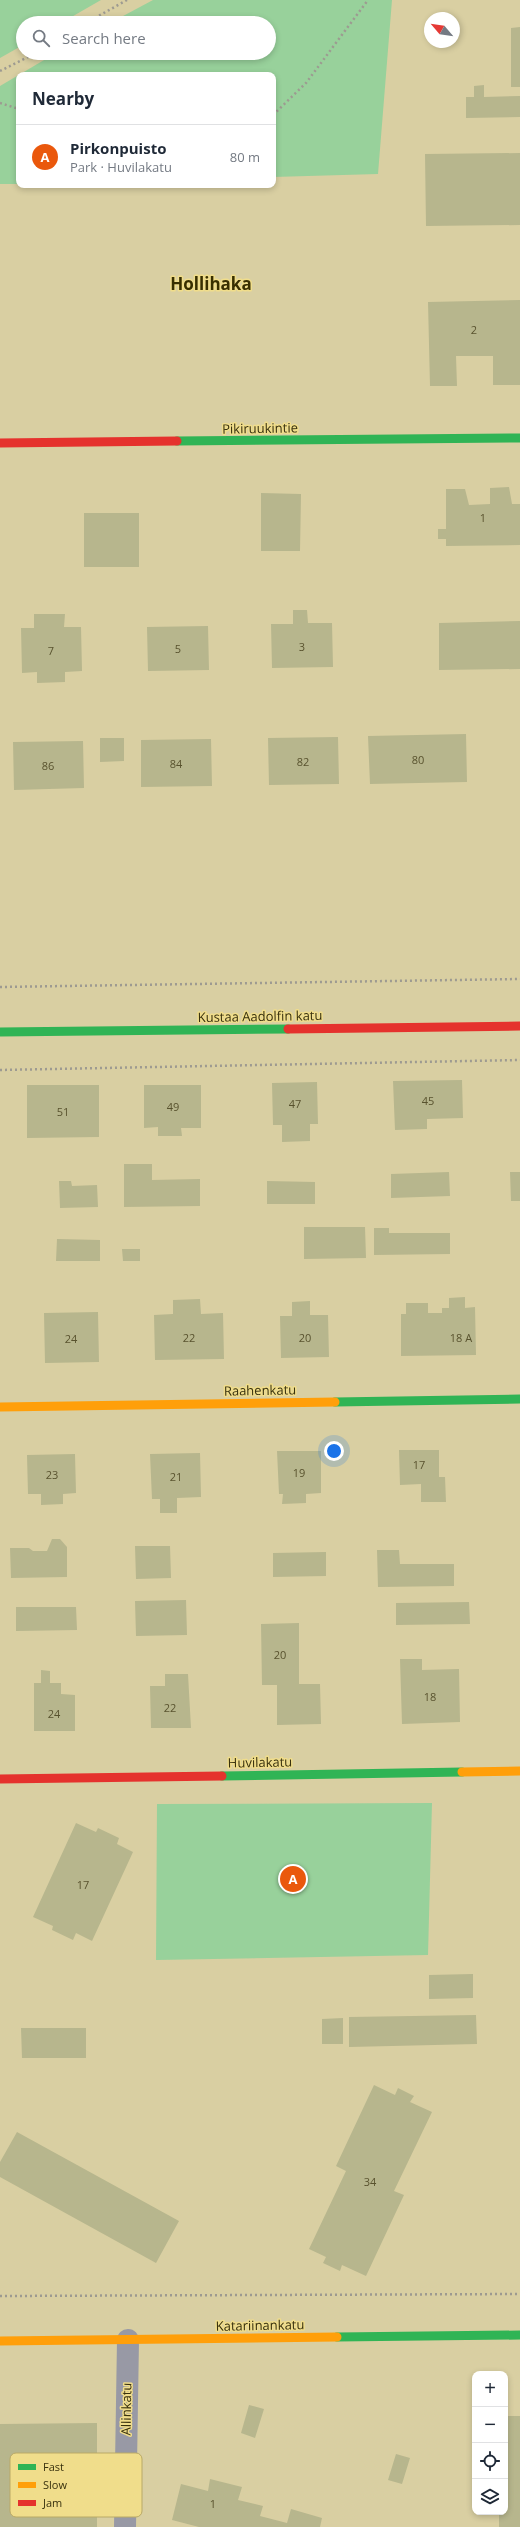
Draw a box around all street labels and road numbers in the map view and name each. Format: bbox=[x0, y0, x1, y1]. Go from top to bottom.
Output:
street label: Pikiruukintie bbox=[222, 418, 298, 438]
street label: Kustaa Aadolfin katu bbox=[197, 1006, 323, 1026]
street label: Raahenkatu bbox=[224, 1380, 296, 1400]
street label: Huvilakatu bbox=[228, 1752, 292, 1772]
street label: Katariinankatu bbox=[215, 2315, 305, 2335]
street label: Allinkatu bbox=[117, 2382, 135, 2436]

